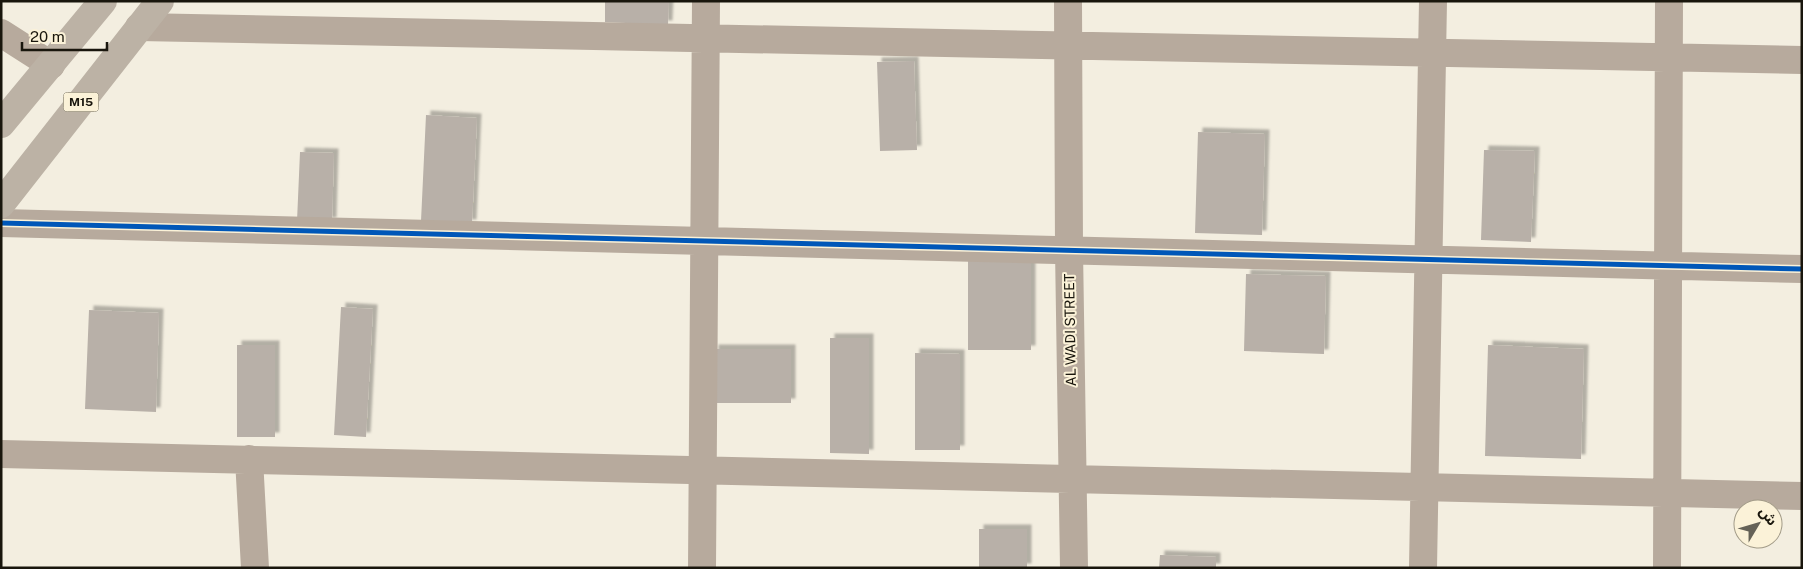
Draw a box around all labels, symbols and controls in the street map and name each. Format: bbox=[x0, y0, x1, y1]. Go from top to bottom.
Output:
scale bar bbox=[22, 20, 108, 52]
text: 20 m bbox=[30, 28, 65, 45]
road number: M15 bbox=[64, 92, 98, 111]
street label: AL WADI STREET bbox=[1061, 273, 1079, 387]
north arrow bbox=[1733, 499, 1783, 549]
text: ش bbox=[1756, 504, 1780, 528]

